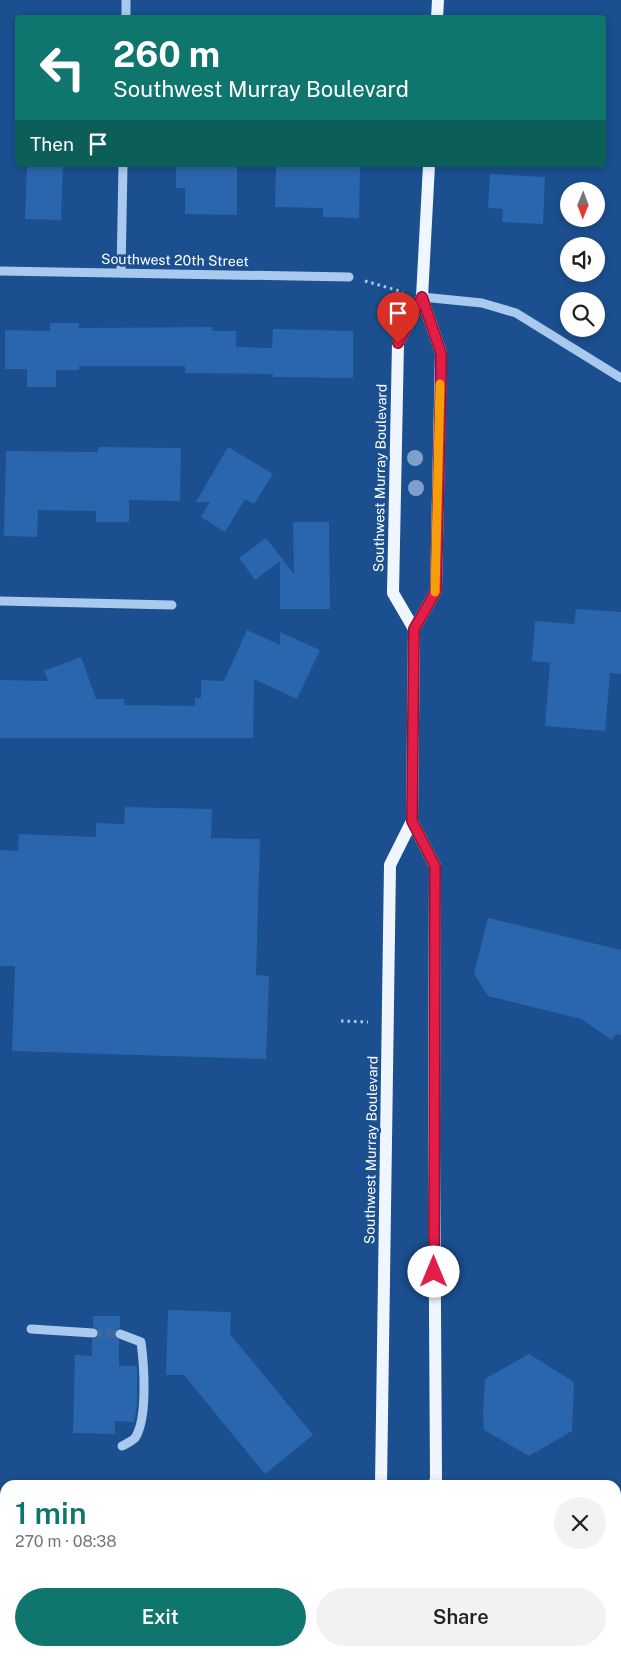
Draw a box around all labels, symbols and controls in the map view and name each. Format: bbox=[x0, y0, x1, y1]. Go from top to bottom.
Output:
text: 260 m bbox=[113, 34, 220, 75]
icon: left bbox=[30, 35, 95, 100]
text: Southwest Murray Boulevard bbox=[113, 76, 409, 102]
icon: arrive bbox=[84, 130, 112, 158]
text: Then bbox=[30, 133, 74, 155]
north arrow bbox=[560, 182, 605, 228]
map controls bbox=[560, 182, 605, 337]
button: sound bbox=[560, 237, 605, 282]
street label: Southwest 20th Street bbox=[101, 251, 249, 269]
pin bbox=[377, 292, 419, 343]
button: search bbox=[560, 292, 605, 337]
icon: arrive bbox=[384, 299, 412, 327]
street label: Southwest Murray Boulevard bbox=[370, 384, 390, 572]
street label: Southwest Murray Boulevard bbox=[361, 1056, 381, 1244]
position arrow bbox=[407, 1245, 459, 1297]
text: 1 min bbox=[15, 1495, 86, 1531]
button: close bbox=[554, 1497, 606, 1549]
text: 270 m · 08:38 bbox=[15, 1532, 117, 1551]
button: Exit bbox=[15, 1588, 306, 1646]
button: Share bbox=[316, 1588, 606, 1646]

